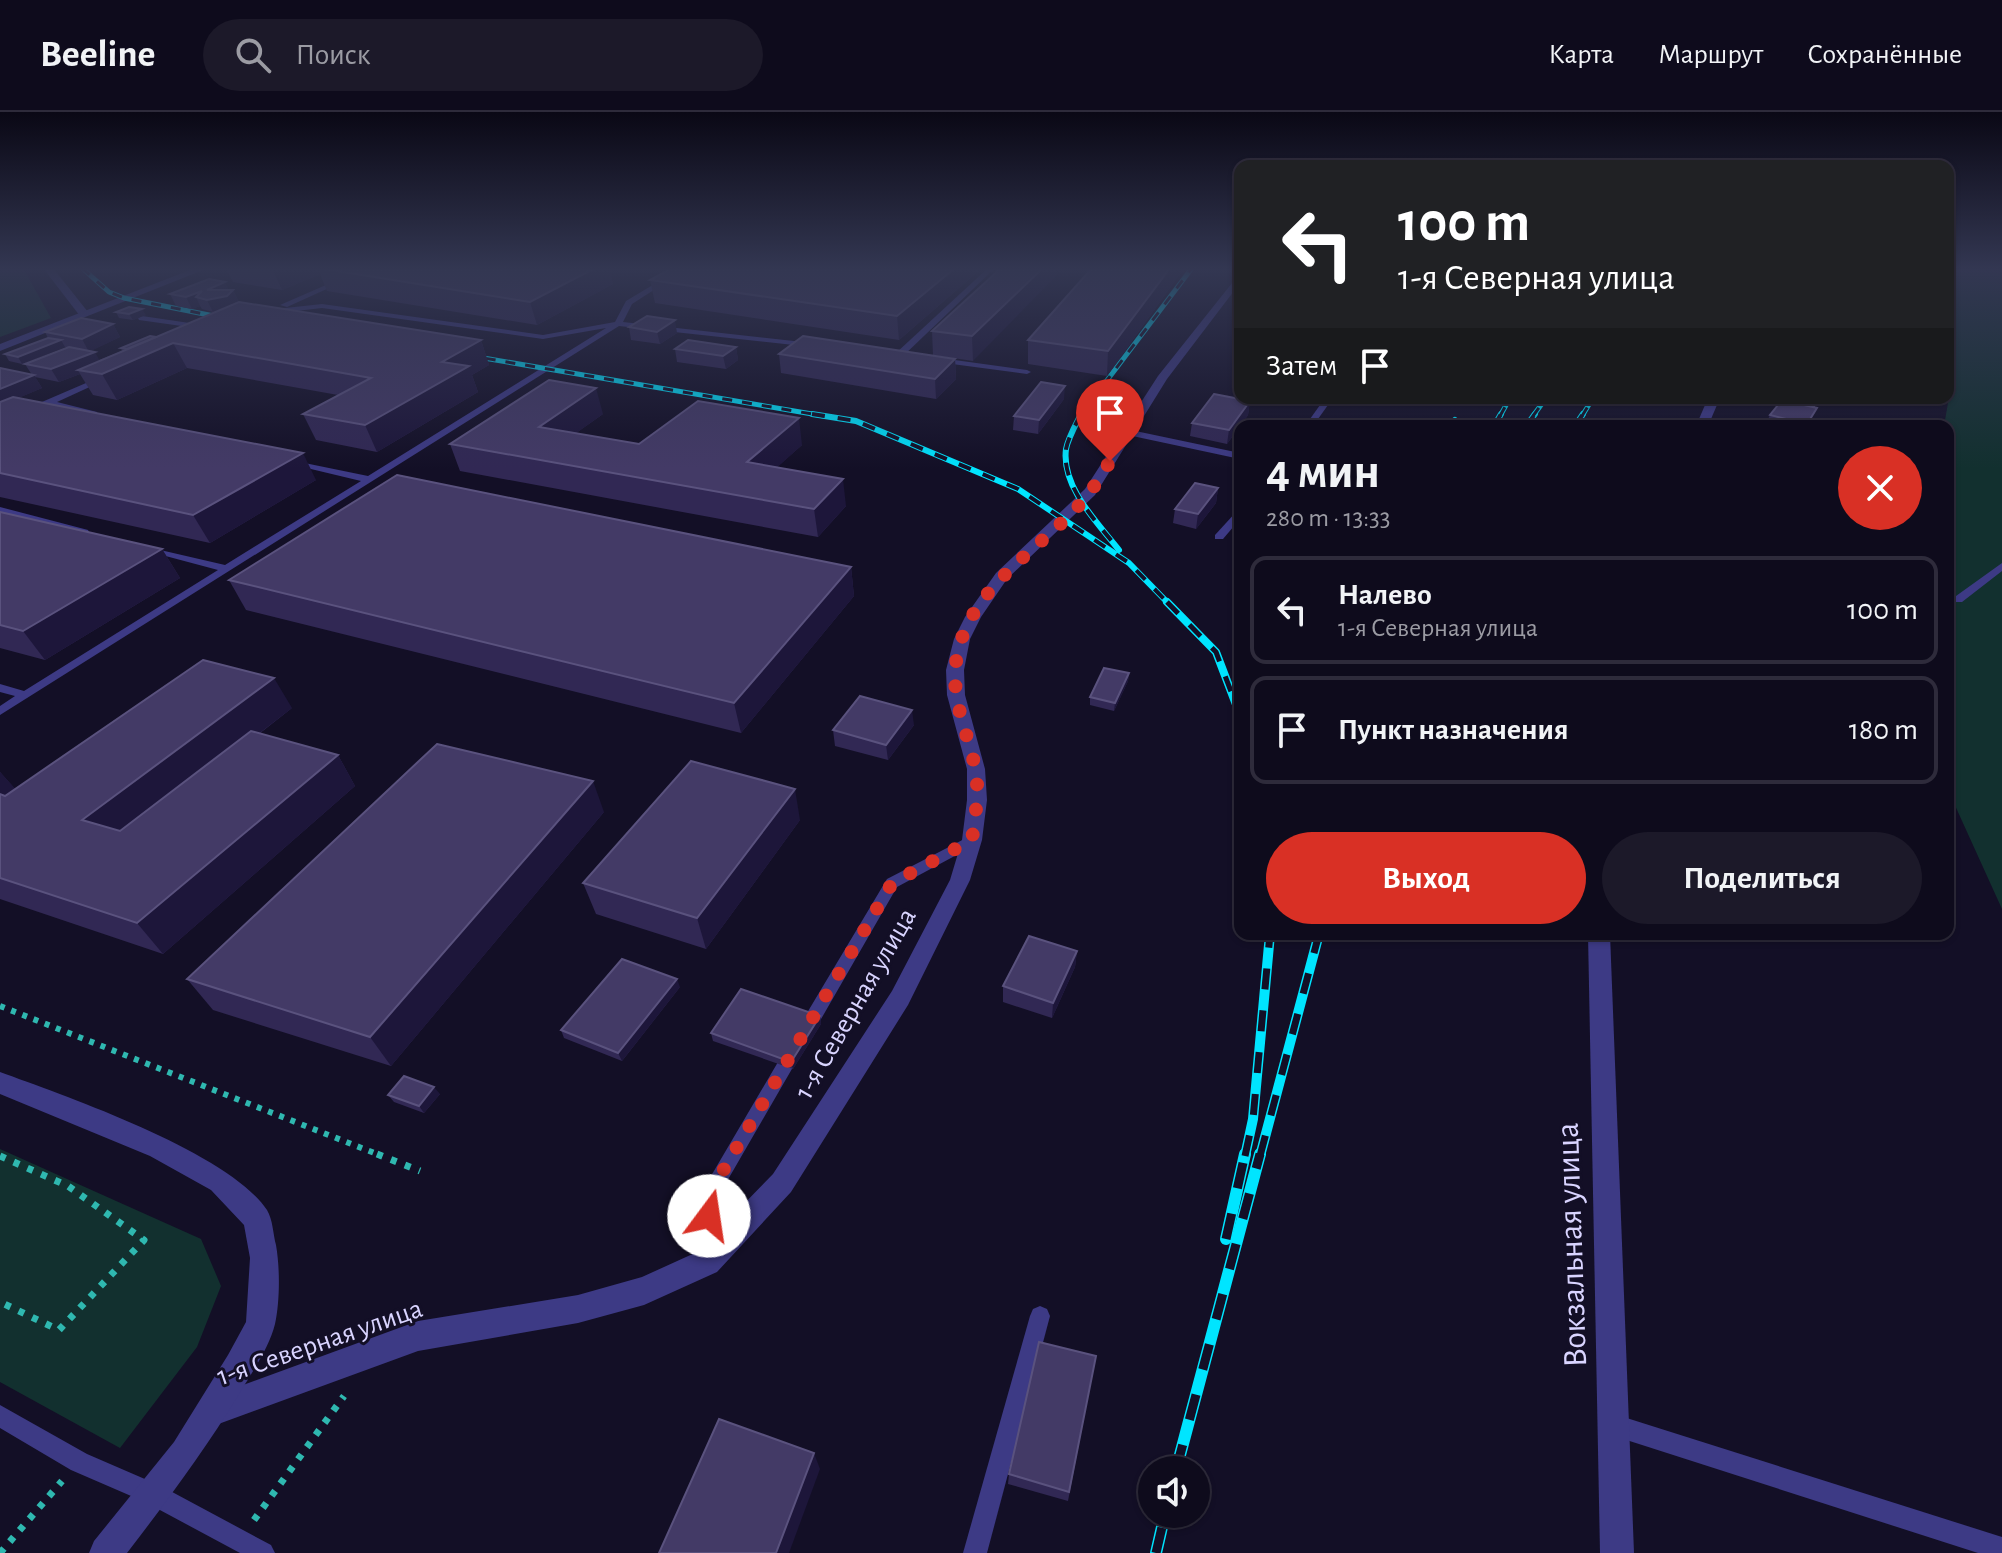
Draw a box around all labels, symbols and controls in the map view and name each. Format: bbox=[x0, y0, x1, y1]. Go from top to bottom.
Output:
search box bbox=[203, 19, 763, 91]
icon: search bbox=[231, 33, 275, 77]
text: Beeline bbox=[40, 36, 155, 74]
text: Поиск bbox=[295, 40, 370, 70]
text: Карта bbox=[1548, 41, 1614, 69]
text: Маршрут bbox=[1658, 41, 1763, 69]
text: Сохранённые bbox=[1807, 41, 1962, 69]
icon: left bbox=[1266, 192, 1370, 296]
text: 100 m bbox=[1398, 195, 1530, 251]
text: 1-я Северная улица bbox=[1398, 260, 1675, 296]
icon: arrive bbox=[1353, 344, 1397, 388]
text: Затем bbox=[1266, 351, 1337, 381]
pin bbox=[1076, 379, 1144, 461]
icon: arrive bbox=[1088, 391, 1132, 435]
button: close bbox=[1838, 446, 1922, 530]
text: 4 мин bbox=[1266, 449, 1380, 497]
text: 280 m · 13:33 bbox=[1266, 505, 1391, 531]
text: Налево bbox=[1338, 580, 1432, 610]
icon: left bbox=[1270, 588, 1314, 632]
text: 100 m bbox=[1847, 595, 1918, 625]
text: 1-я Северная улица bbox=[1338, 615, 1538, 641]
icon: arrive bbox=[1270, 708, 1314, 752]
text: Пункт назначения bbox=[1338, 715, 1569, 745]
text: 180 m bbox=[1849, 715, 1918, 745]
button: Выход bbox=[1266, 832, 1586, 924]
button: Поделиться bbox=[1602, 832, 1922, 924]
street label: 1-я Северная улица bbox=[790, 904, 922, 1104]
street label: Вокзальная улица bbox=[1551, 1122, 1593, 1368]
position arrow bbox=[667, 1174, 751, 1258]
street label: 1-я Северная улица bbox=[214, 1295, 427, 1391]
map controls bbox=[1138, 1456, 1210, 1528]
button: sound bbox=[1138, 1456, 1210, 1528]

